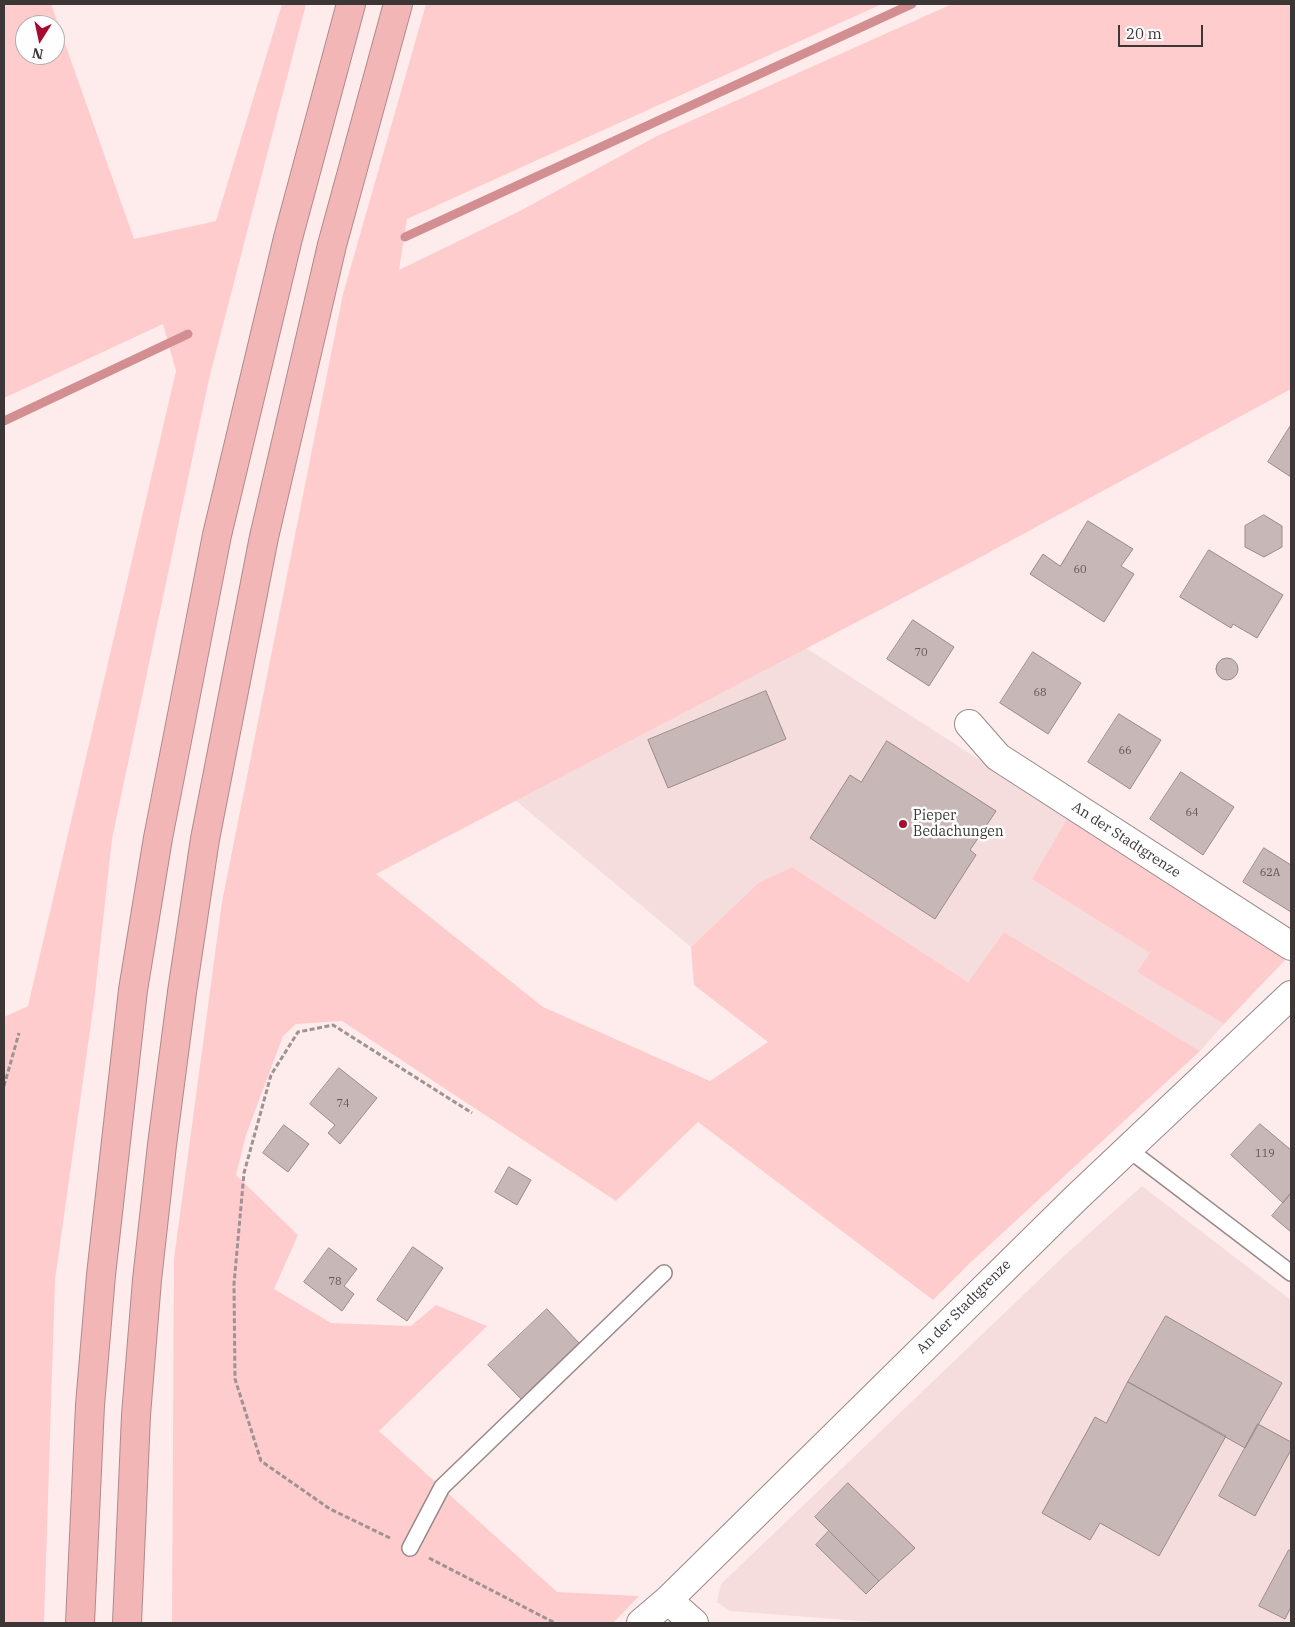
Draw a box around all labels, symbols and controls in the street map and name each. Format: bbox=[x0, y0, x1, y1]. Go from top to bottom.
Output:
north arrow bbox=[15, 15, 65, 65]
scale bar bbox=[1120, 15, 1205, 47]
text: 20 m bbox=[1126, 24, 1162, 43]
text: N bbox=[31, 44, 45, 64]
house number: 60 bbox=[1073, 563, 1087, 577]
house number: 70 bbox=[914, 646, 928, 660]
house number: 68 bbox=[1033, 686, 1047, 700]
house number: 66 bbox=[1118, 744, 1132, 758]
street label: An der Stadtgrenze bbox=[1069, 799, 1183, 881]
house number: 64 bbox=[1185, 806, 1199, 820]
place label: Pieper Bedachungen bbox=[913, 808, 1004, 840]
marker: Pieper Bedachungen bbox=[897, 818, 909, 830]
house number: 62A bbox=[1260, 866, 1280, 880]
house number: 74 bbox=[336, 1097, 350, 1111]
house number: 119 bbox=[1255, 1147, 1275, 1161]
street label: An der Stadtgrenze bbox=[913, 1256, 1015, 1358]
house number: 78 bbox=[328, 1275, 342, 1289]

